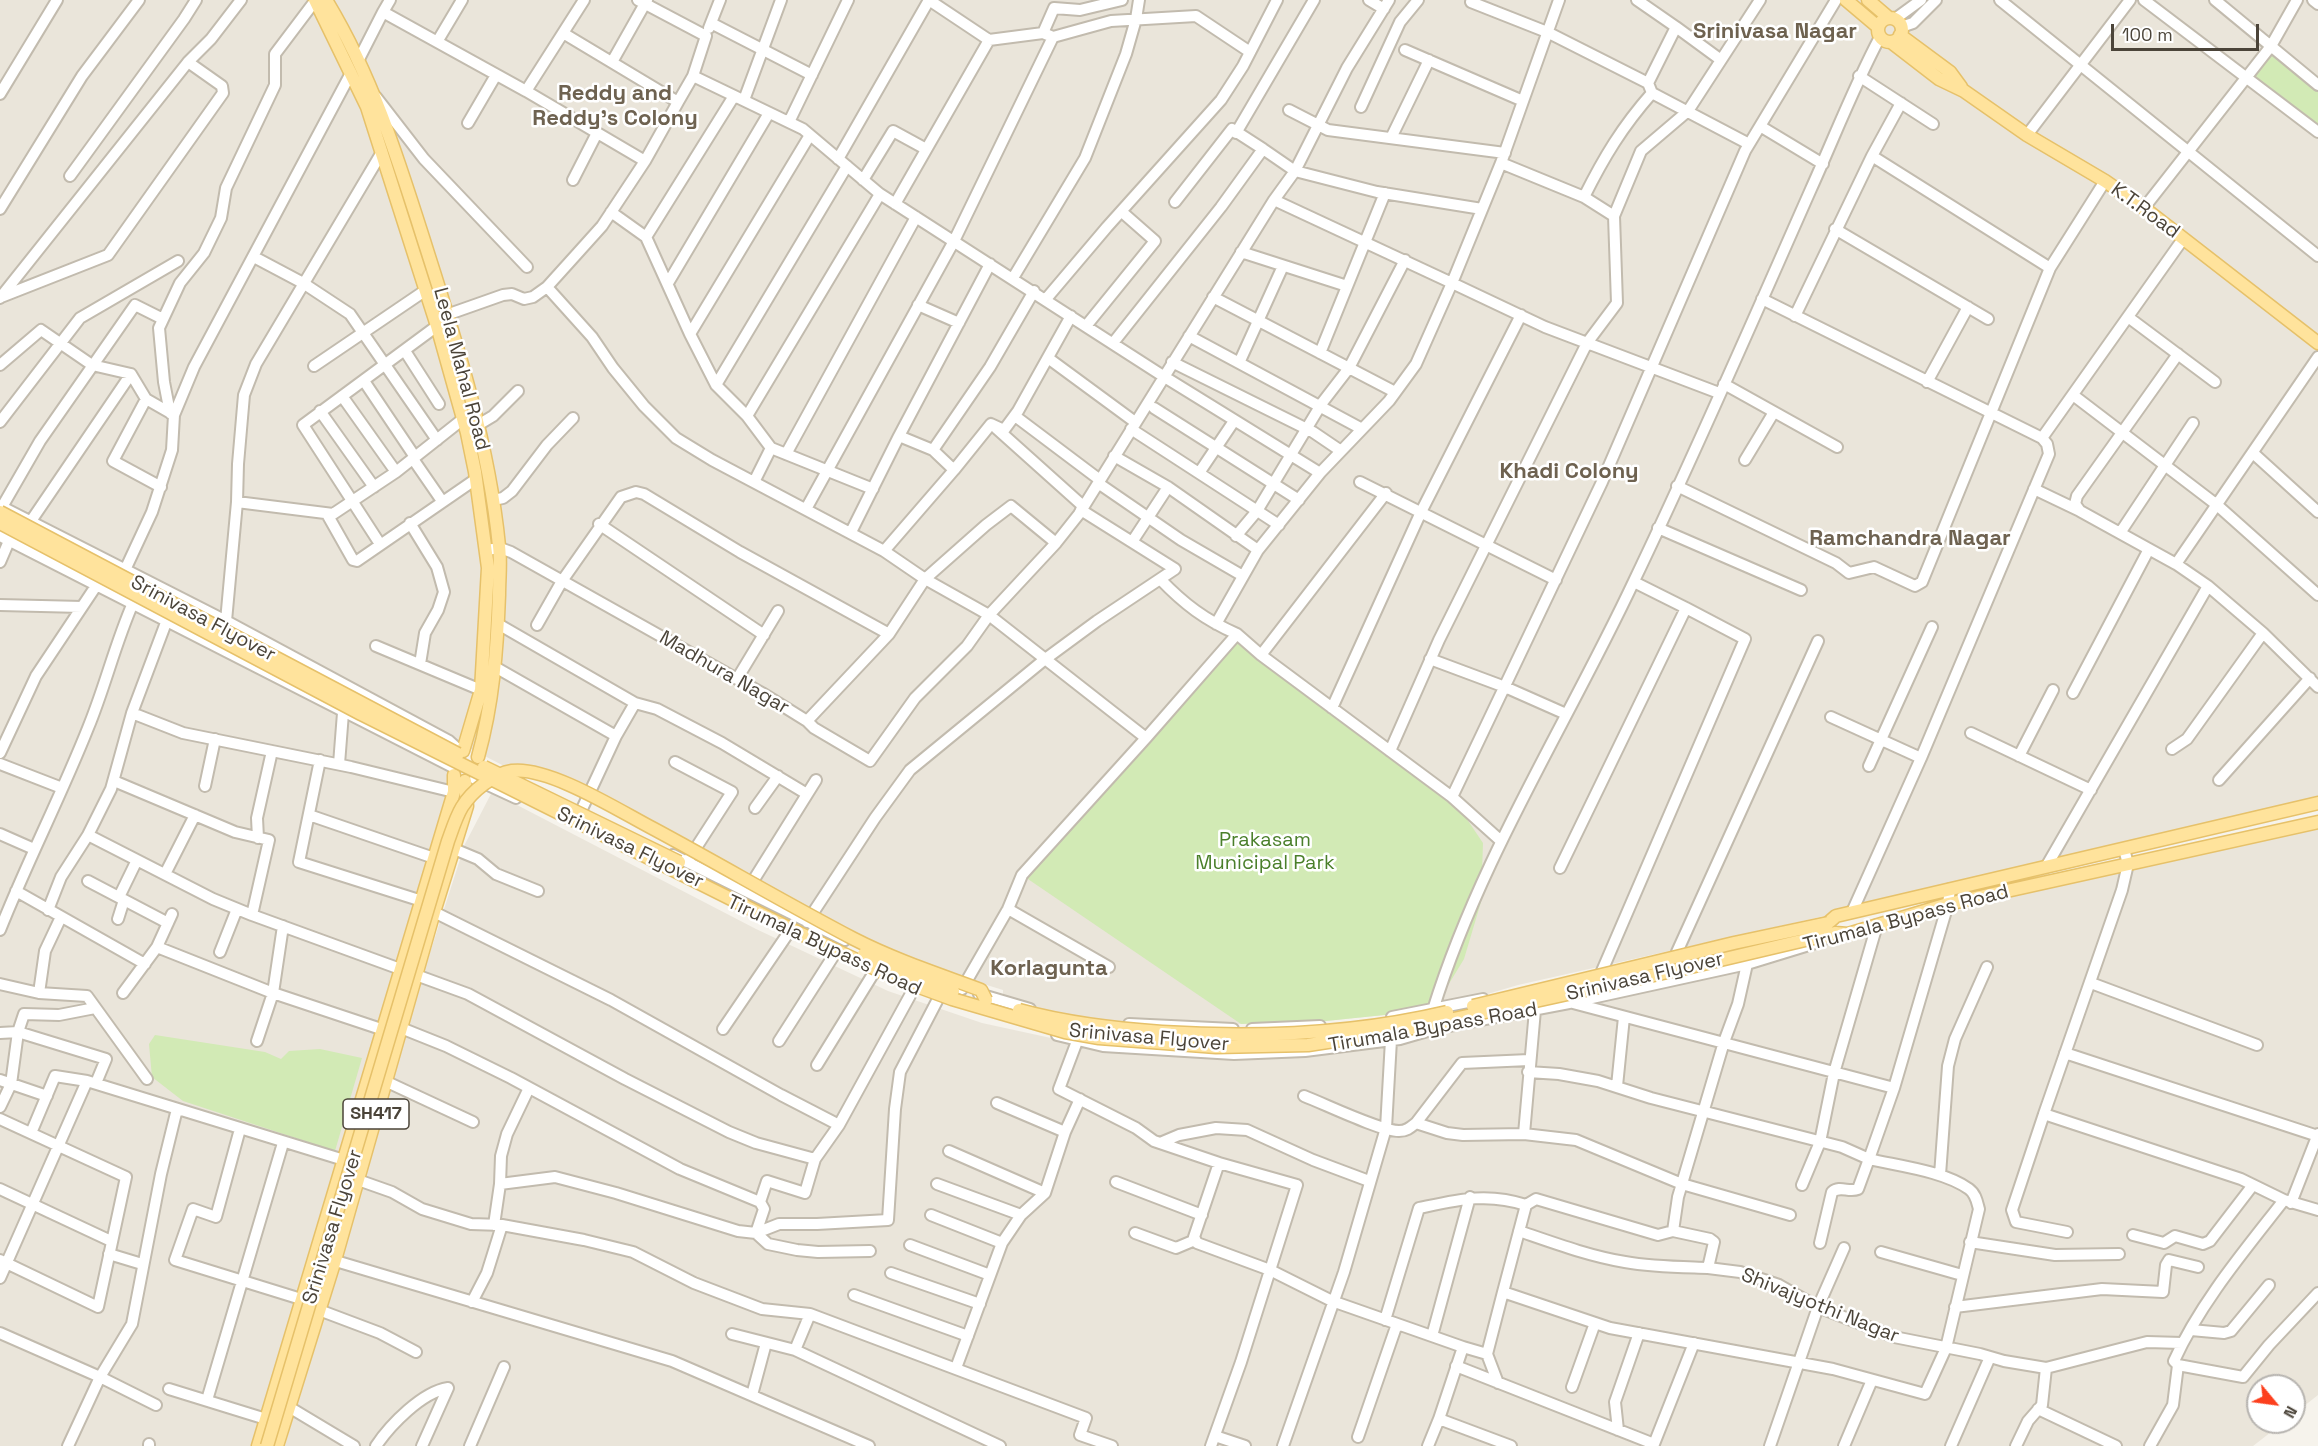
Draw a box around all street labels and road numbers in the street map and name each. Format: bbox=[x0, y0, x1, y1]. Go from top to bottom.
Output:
street label: K.T.Road bbox=[2106, 178, 2184, 244]
street label: Leela Mahal Road bbox=[428, 285, 494, 453]
street label: Srinivasa Flyover bbox=[127, 571, 279, 667]
street label: Madhura Nagar bbox=[655, 626, 793, 720]
street label: Srinivasa Flyover bbox=[553, 802, 707, 894]
street label: Tirumala Bypass Road bbox=[1801, 880, 2011, 958]
street label: Tirumala Bypass Road bbox=[723, 890, 925, 1002]
street label: Srinivasa Flyover bbox=[1564, 947, 1726, 1007]
street label: Tirumala Bypass Road bbox=[1327, 998, 1539, 1058]
street label: Srinivasa Flyover bbox=[1068, 1019, 1230, 1057]
road number: SH417 bbox=[343, 1099, 409, 1129]
street label: Srinivasa Flyover bbox=[298, 1147, 368, 1307]
street label: Shivajyothi Nagar bbox=[1737, 1263, 1903, 1349]

